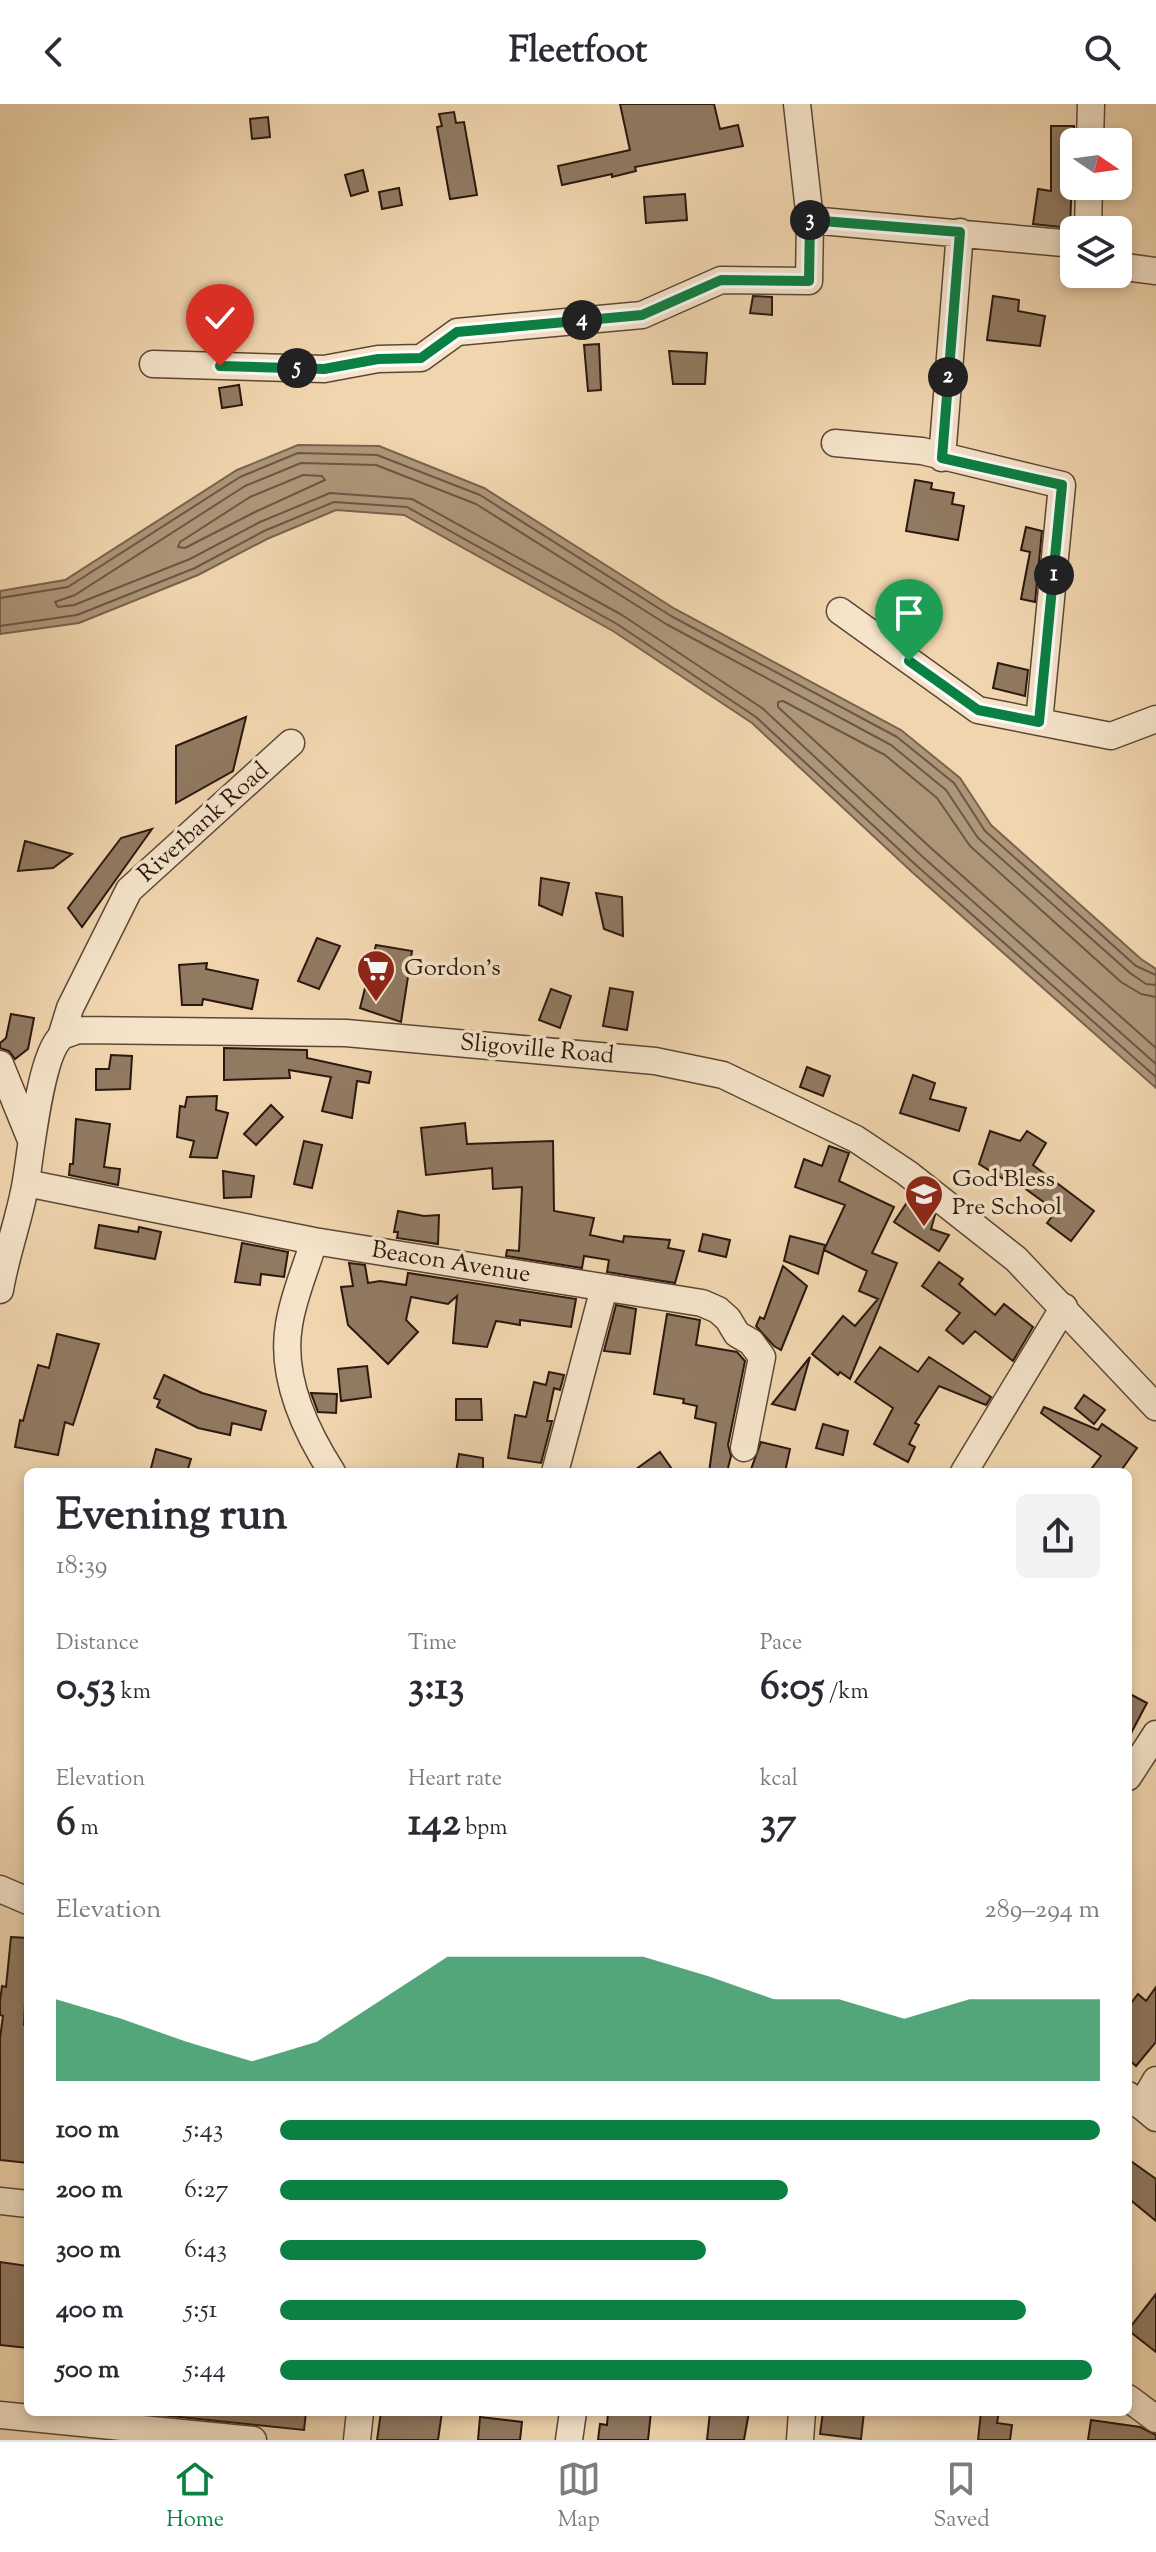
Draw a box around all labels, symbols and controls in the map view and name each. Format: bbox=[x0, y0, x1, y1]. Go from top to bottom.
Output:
text: Fleetfoot bbox=[509, 26, 647, 78]
icon: back bbox=[32, 30, 76, 74]
icon: search bbox=[1080, 30, 1124, 74]
north arrow bbox=[1060, 128, 1132, 200]
map controls bbox=[1060, 128, 1132, 288]
pin: 3 bbox=[790, 200, 830, 240]
text: 3 bbox=[806, 204, 814, 236]
button: layers bbox=[1060, 216, 1132, 288]
pin bbox=[186, 284, 254, 366]
icon: check bbox=[198, 296, 242, 340]
pin: 4 bbox=[562, 300, 602, 340]
text: 4 bbox=[576, 304, 588, 336]
pin: 5 bbox=[277, 348, 317, 388]
text: 5 bbox=[293, 352, 301, 384]
pin: 2 bbox=[928, 357, 968, 397]
text: 2 bbox=[943, 361, 953, 393]
pin: 1 bbox=[1034, 555, 1074, 595]
text: 1 bbox=[1050, 559, 1058, 591]
pin bbox=[875, 579, 943, 661]
icon: arrive bbox=[887, 591, 931, 635]
street label: Riverbank Road bbox=[131, 754, 277, 891]
supermarket icon: Gordon's bbox=[355, 948, 397, 1003]
place label: Gordon's bbox=[404, 952, 501, 986]
street label: Sligoville Road bbox=[459, 1026, 616, 1074]
place label: God Bless Pre School bbox=[952, 1163, 1063, 1225]
school or university icon: God Bless Pre School bbox=[903, 1173, 945, 1228]
street label: Beacon Avenue bbox=[369, 1234, 533, 1292]
text: Evening run bbox=[56, 1486, 288, 1549]
button: share bbox=[1016, 1494, 1100, 1578]
text: 18:39 bbox=[56, 1548, 108, 1585]
text: Distance bbox=[56, 1628, 139, 1660]
text: Time bbox=[408, 1628, 457, 1660]
text: Pace bbox=[760, 1628, 802, 1660]
text: 0.53 bbox=[56, 1660, 116, 1717]
text: 3:13 bbox=[408, 1660, 464, 1717]
text: 6:05 bbox=[760, 1660, 824, 1717]
text: km bbox=[116, 1677, 151, 1709]
text: /km bbox=[824, 1677, 869, 1709]
text: Elevation bbox=[56, 1764, 145, 1796]
text: Heart rate bbox=[408, 1764, 502, 1796]
text: kcal bbox=[760, 1764, 798, 1796]
text: 6 bbox=[56, 1796, 76, 1853]
text: 142 bbox=[408, 1796, 460, 1853]
text: 37 bbox=[760, 1796, 796, 1853]
text: m bbox=[76, 1813, 99, 1845]
text: bpm bbox=[460, 1813, 507, 1845]
text: Elevation bbox=[56, 1892, 161, 1929]
text: 289–294 m bbox=[985, 1892, 1100, 1929]
text: 100 m bbox=[56, 2112, 119, 2149]
text: 5:43 bbox=[184, 2112, 223, 2149]
text: 200 m bbox=[56, 2172, 123, 2209]
text: 6:27 bbox=[184, 2172, 229, 2209]
text: 300 m bbox=[56, 2232, 121, 2269]
text: 6:43 bbox=[184, 2232, 227, 2269]
text: 400 m bbox=[56, 2292, 123, 2329]
text: 5:51 bbox=[184, 2292, 217, 2329]
text: 500 m bbox=[56, 2352, 119, 2389]
text: 5:44 bbox=[184, 2352, 226, 2389]
tab: Home bbox=[166, 2457, 224, 2537]
tab: Map bbox=[557, 2457, 601, 2537]
tab: Saved bbox=[933, 2457, 990, 2537]

